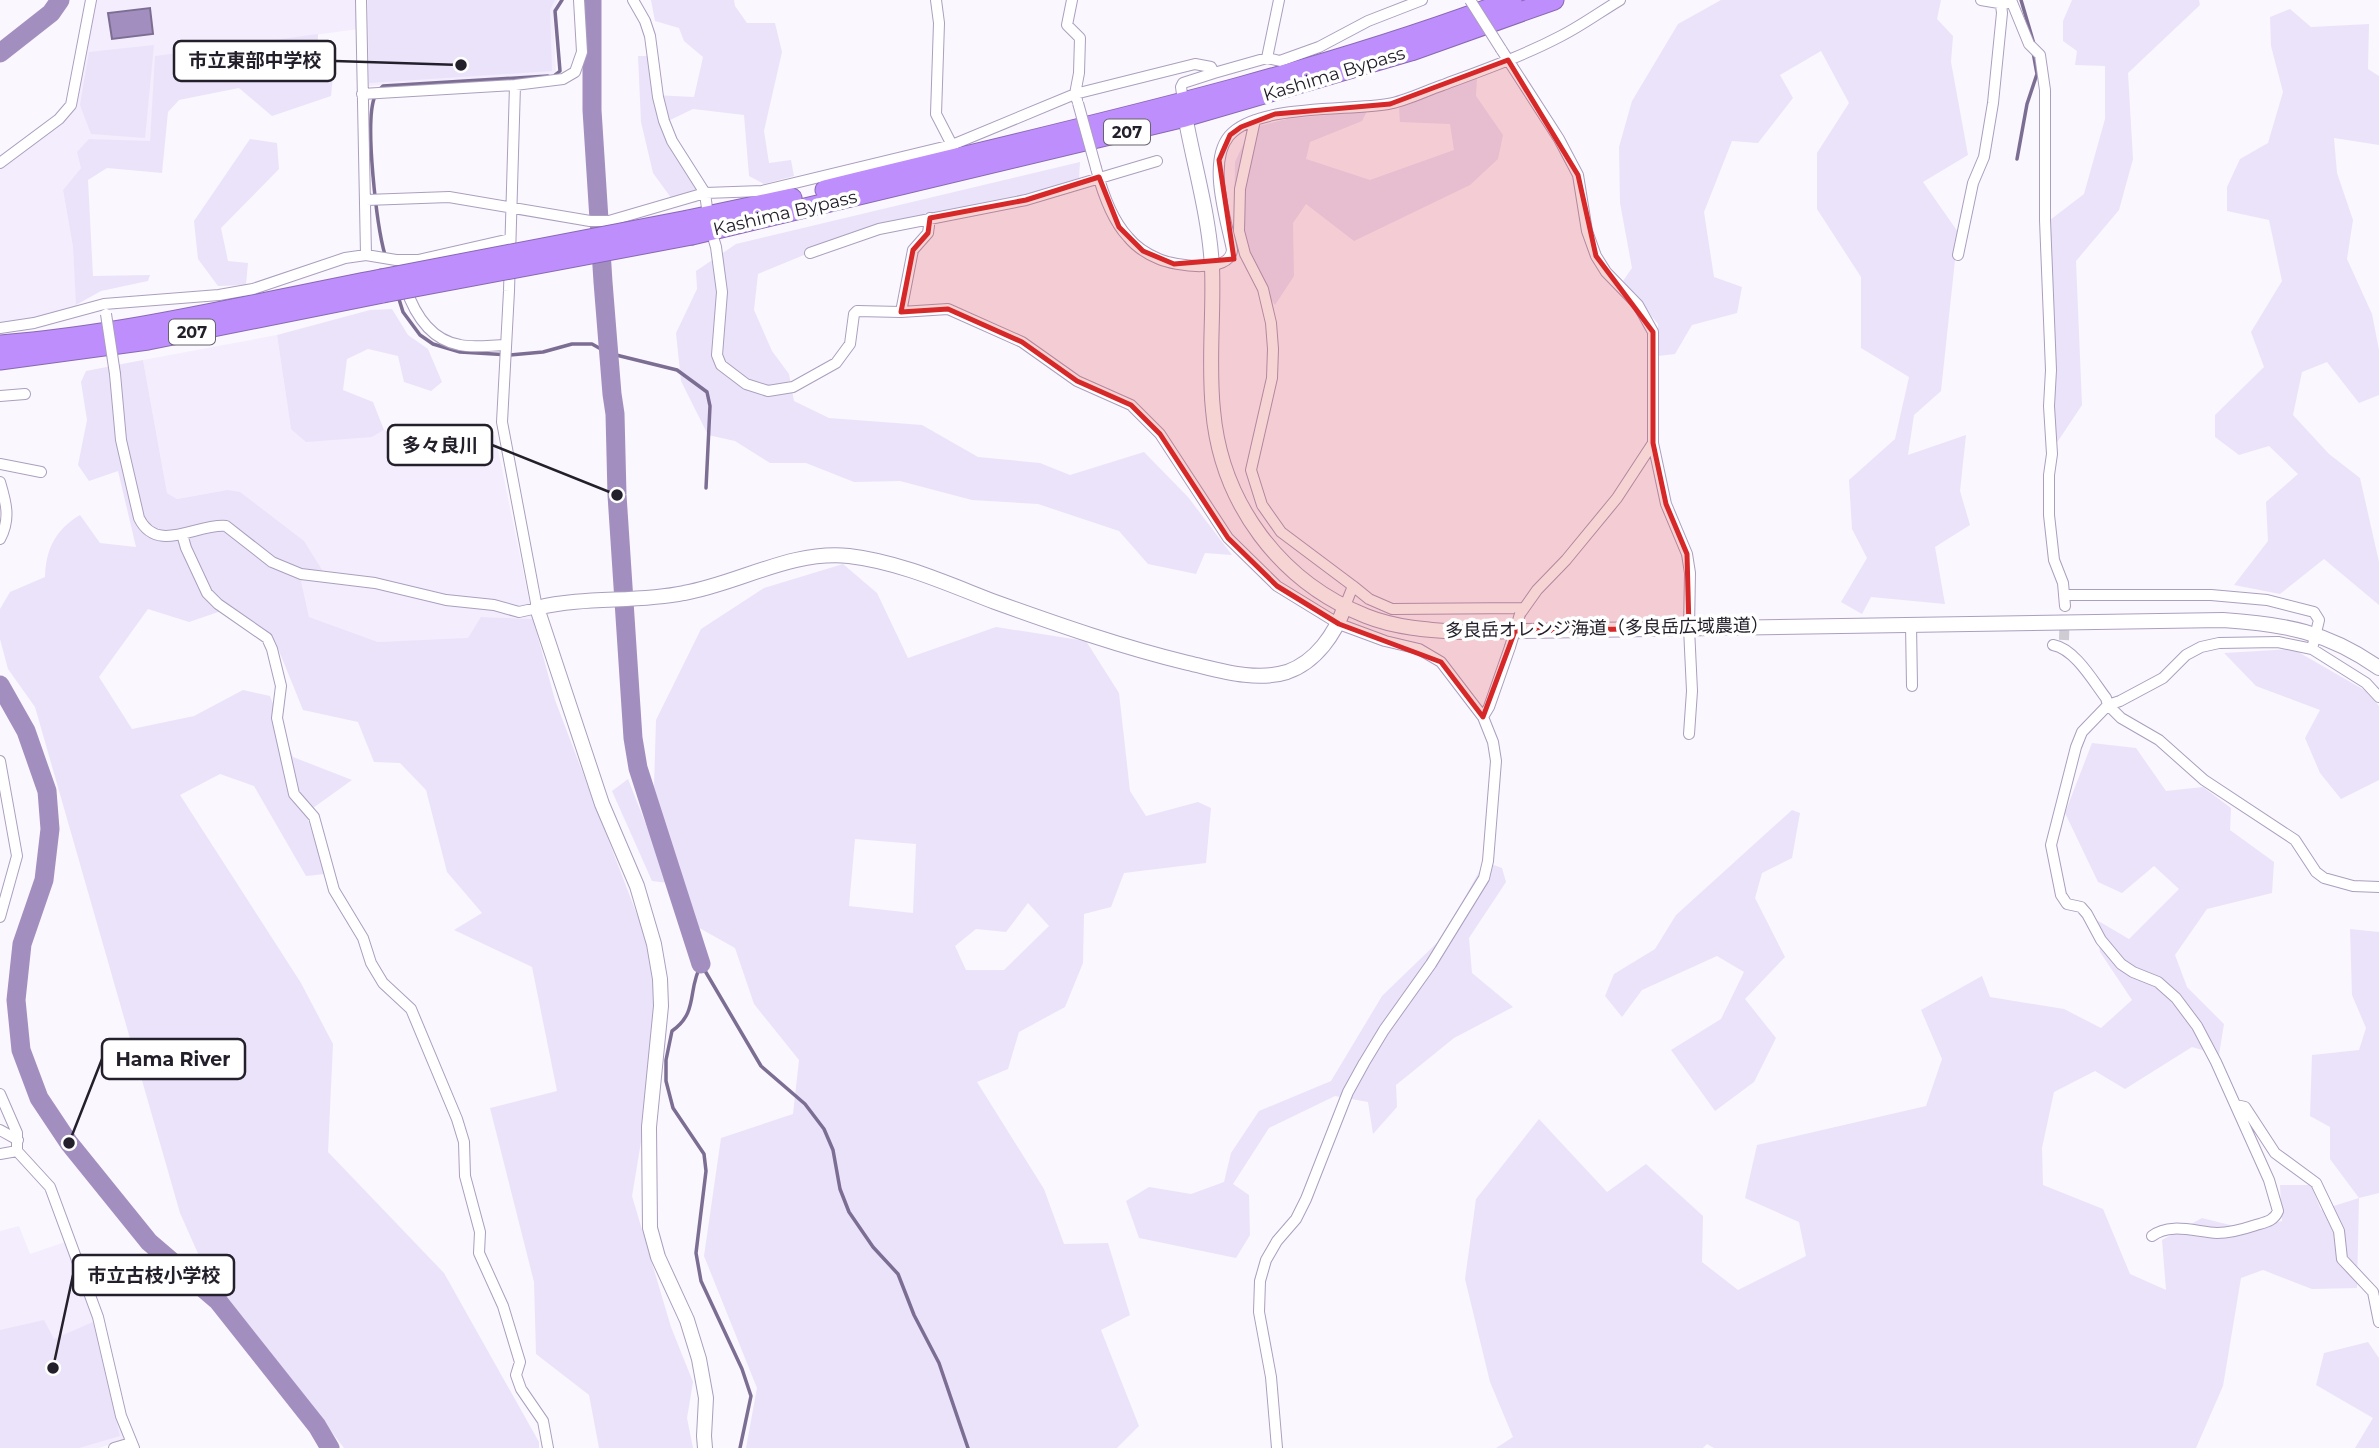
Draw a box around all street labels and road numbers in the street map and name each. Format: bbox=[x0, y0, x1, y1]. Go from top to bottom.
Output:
street label: Kashima Bypass bbox=[1260, 42, 1408, 106]
road number: 207 bbox=[1104, 120, 1150, 144]
street label: Kashima Bypass bbox=[711, 186, 859, 240]
road number: 207 bbox=[169, 320, 215, 344]
street label: 多良岳オレンジ海道（多良岳広域農道） bbox=[1445, 614, 1769, 642]

